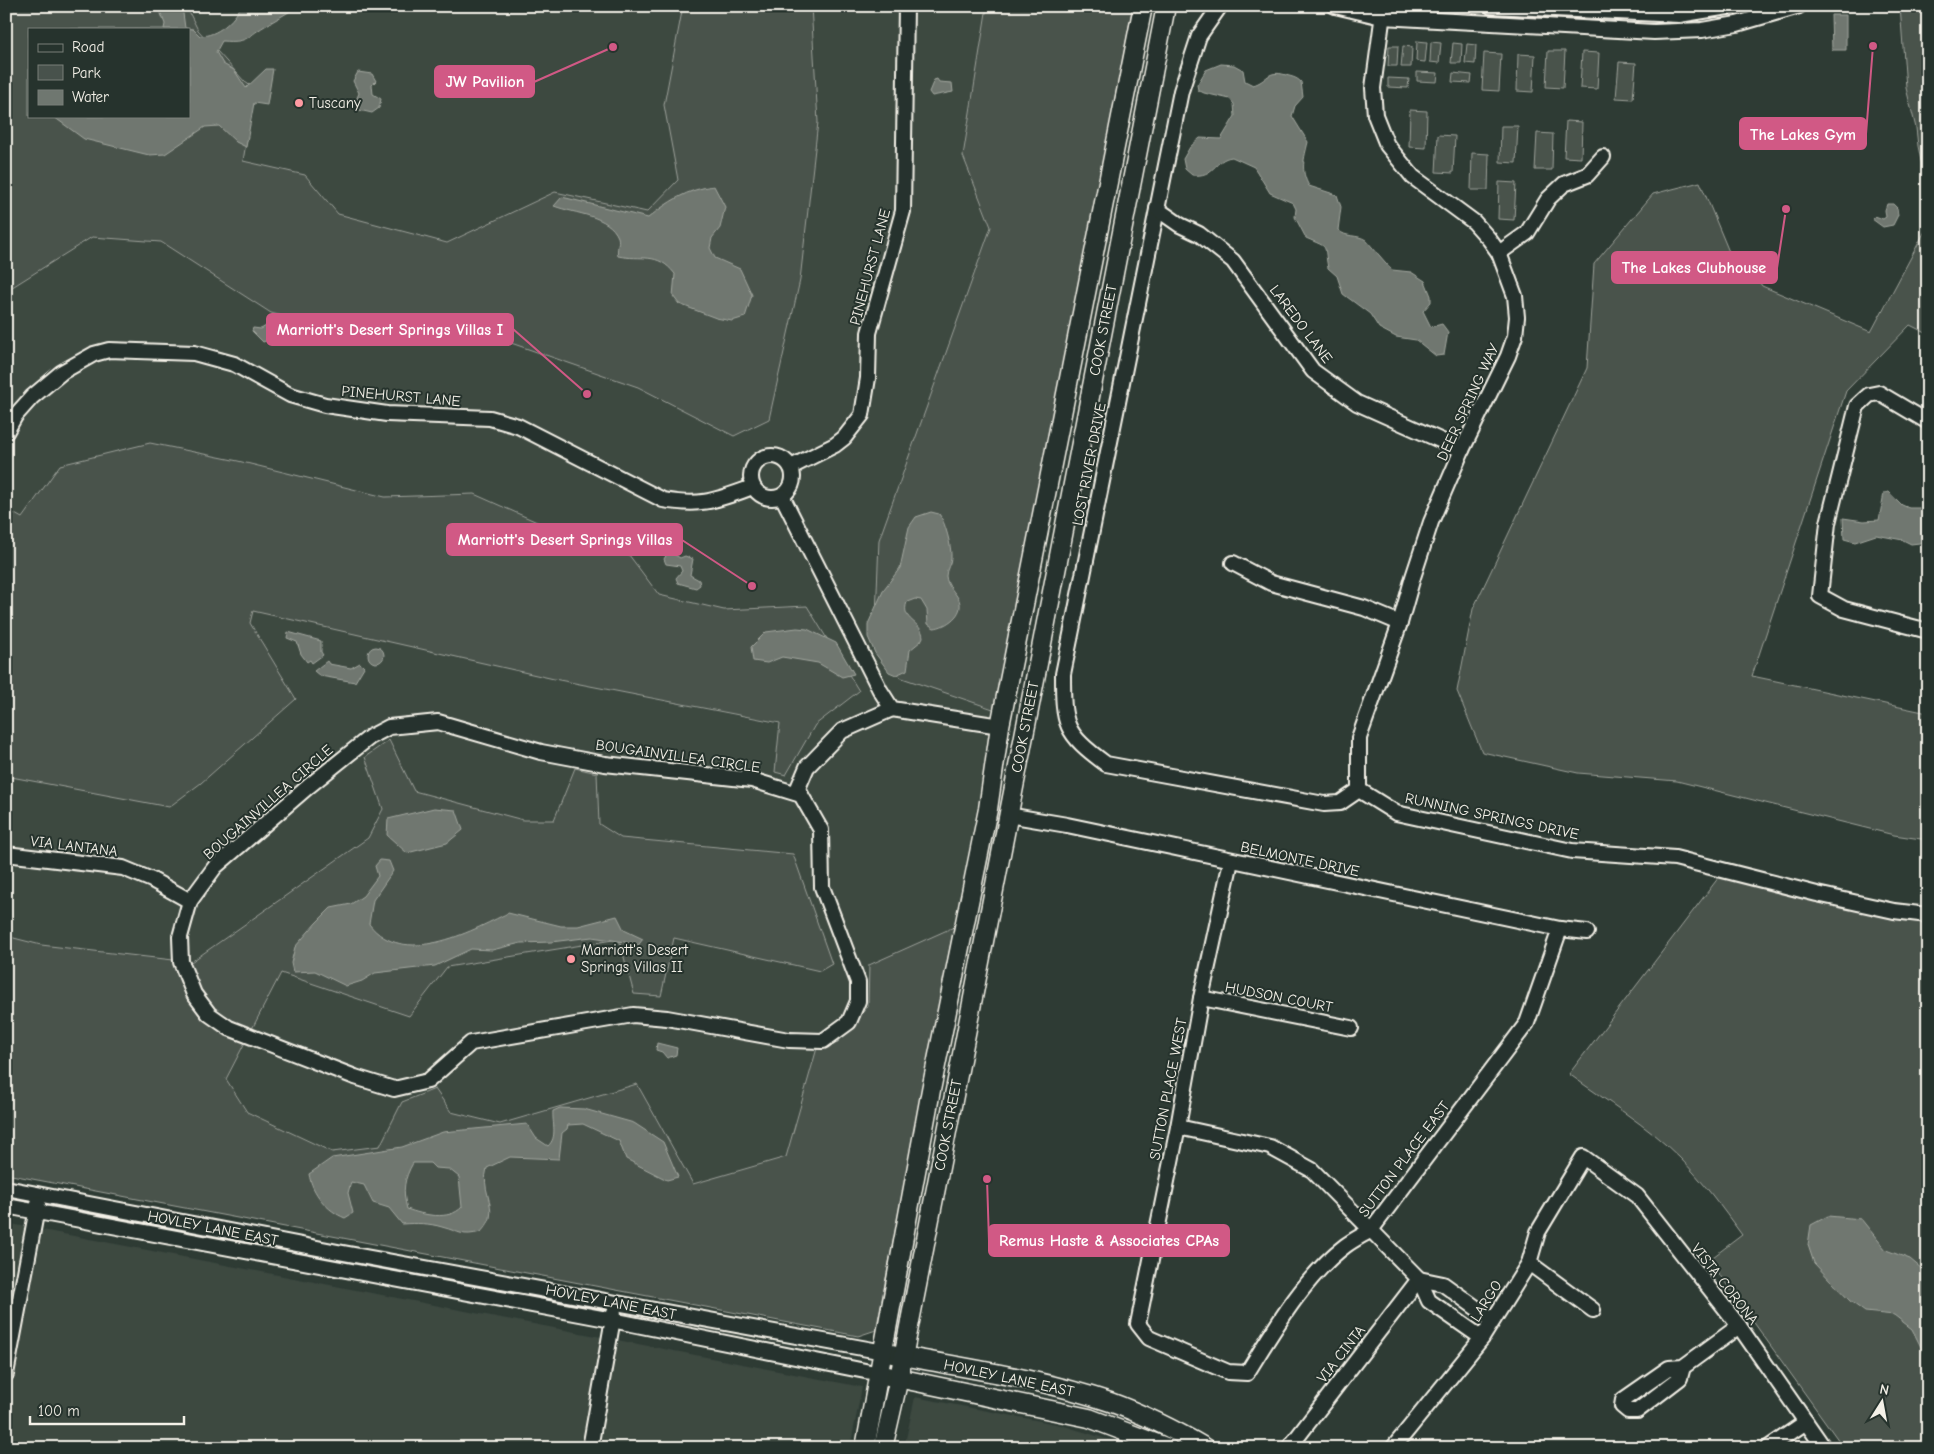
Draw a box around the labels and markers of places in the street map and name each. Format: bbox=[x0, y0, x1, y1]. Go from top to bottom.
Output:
callout: JW Pavilion bbox=[435, 66, 534, 97]
place label: Tuscany bbox=[309, 94, 361, 112]
marker: Tuscany bbox=[293, 97, 305, 109]
callout: The Lakes Gym bbox=[1740, 118, 1866, 149]
callout: The Lakes Clubhouse bbox=[1612, 252, 1777, 283]
callout: Marriott's Desert Springs Villas I bbox=[267, 314, 513, 345]
callout: Marriott's Desert Springs Villas bbox=[447, 524, 682, 555]
place label: Marriott's Desert Springs Villas II bbox=[581, 941, 689, 976]
marker: Marriott's Desert Springs Villas II bbox=[565, 953, 577, 965]
callout: Remus Haste & Associates CPAs bbox=[989, 1225, 1229, 1256]

